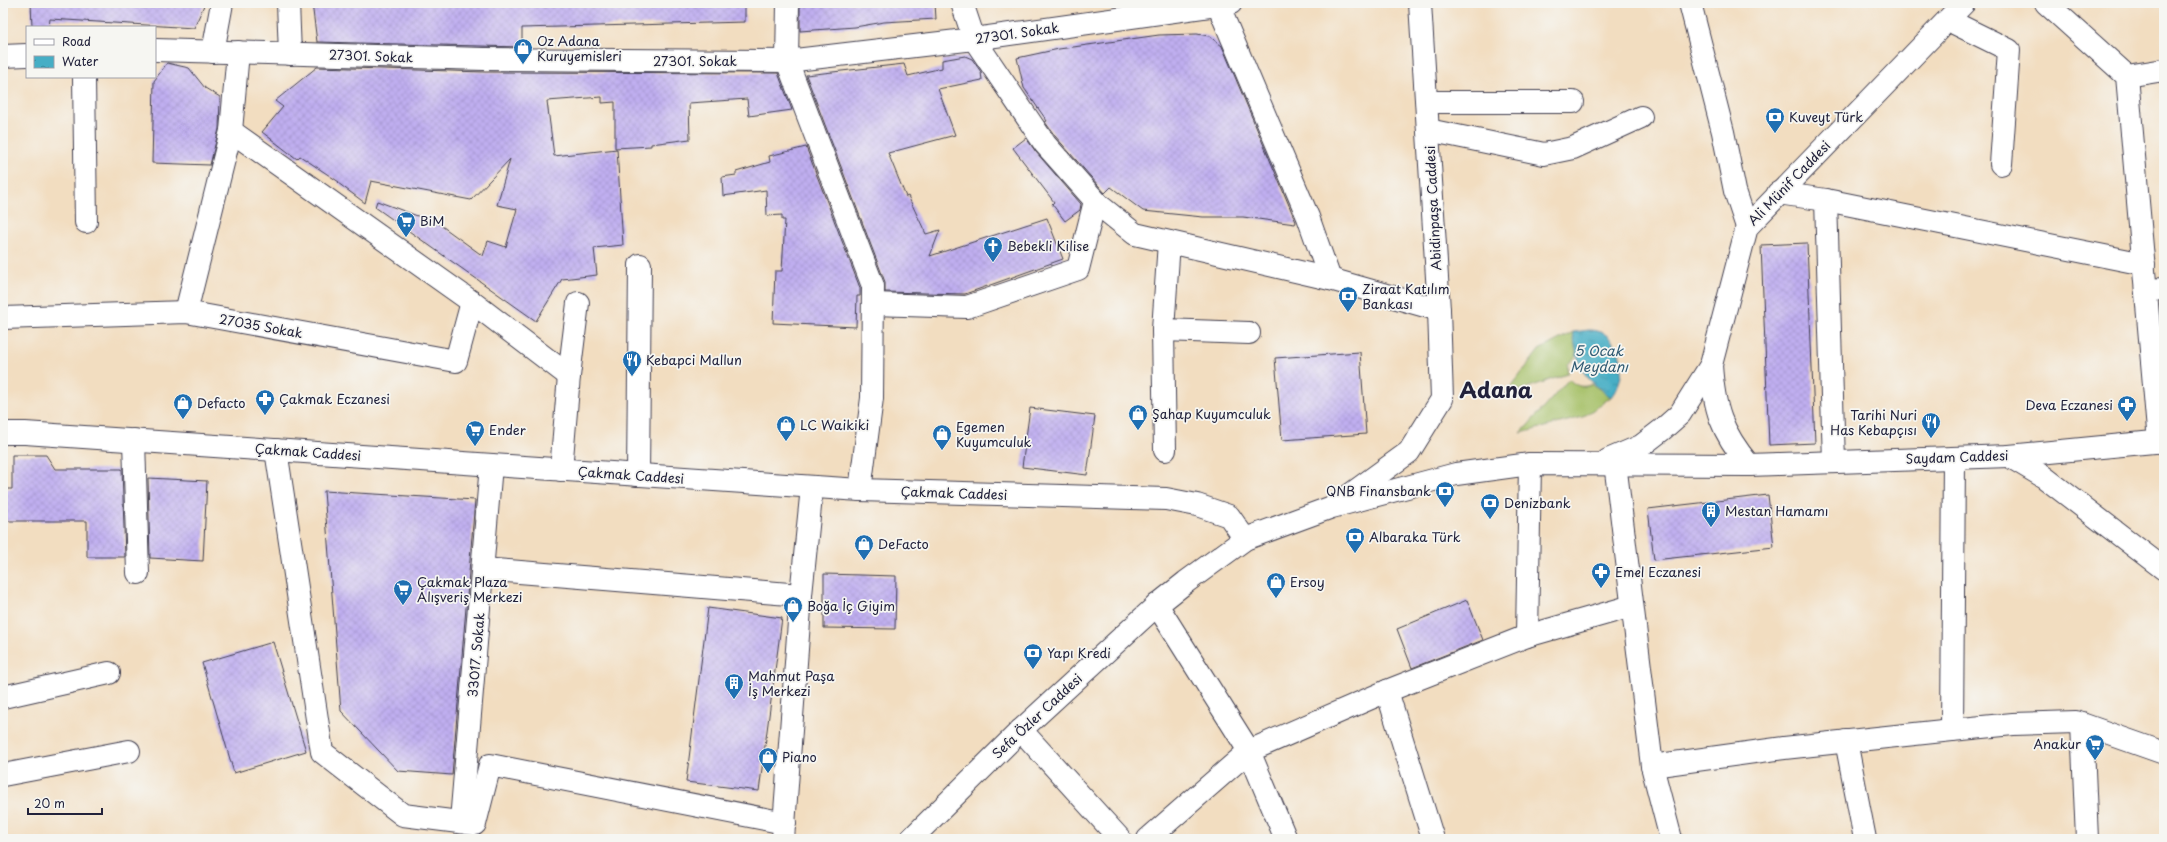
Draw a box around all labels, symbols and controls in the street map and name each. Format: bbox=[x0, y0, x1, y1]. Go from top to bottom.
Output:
street label: 27301. Sokak bbox=[974, 17, 1060, 48]
legend bbox=[26, 26, 156, 78]
place label: Oz Adana Kuruyemisleri bbox=[537, 31, 622, 65]
text: Road bbox=[62, 32, 91, 50]
shop icon: Oz Adana Kuruyemisleri bbox=[512, 37, 534, 65]
street label: 27301. Sokak bbox=[329, 45, 414, 66]
street label: 27301. Sokak bbox=[653, 51, 738, 70]
text: Water bbox=[62, 52, 99, 70]
bank icon: Kuveyt Türk bbox=[1764, 106, 1786, 134]
place label: Kuveyt Türk bbox=[1789, 107, 1863, 126]
street label: Ali Münif Caddesi bbox=[1743, 136, 1834, 229]
street label: Abidinpaşa Caddesi bbox=[1420, 145, 1445, 271]
supermarket icon: BiM bbox=[395, 210, 417, 238]
place label: BiM bbox=[420, 211, 444, 230]
church icon: Bebekli Kilise bbox=[982, 235, 1004, 263]
place label: Bebekli Kilise bbox=[1007, 236, 1089, 255]
place label: Ziraat Katılım Bankası bbox=[1362, 279, 1450, 313]
bank icon: Ziraat Katılım Bankası bbox=[1337, 285, 1359, 313]
street label: 27035 Sokak bbox=[218, 309, 305, 342]
water label: 5 Ocak Meydanı bbox=[1570, 340, 1629, 377]
restaurant icon: Kebapci Mallun bbox=[621, 349, 643, 377]
place label: Kebapci Mallun bbox=[646, 350, 742, 369]
district label: Adana bbox=[1460, 373, 1533, 405]
pharmacy icon: Çakmak Eczanesi bbox=[254, 388, 276, 416]
place label: Çakmak Eczanesi bbox=[279, 389, 390, 408]
shop icon: Defacto bbox=[172, 392, 194, 420]
place label: Defacto bbox=[197, 393, 246, 412]
pharmacy icon: Deva Eczanesi bbox=[2116, 394, 2138, 422]
place label: Deva Eczanesi bbox=[2025, 395, 2113, 414]
shop icon: Şahap Kuyumculuk bbox=[1127, 403, 1149, 431]
place label: Şahap Kuyumculuk bbox=[1152, 404, 1271, 423]
place label: Tarihi Nuri Has Kebapçısı bbox=[1830, 405, 1917, 439]
restaurant icon: Tarihi Nuri Has Kebapçısı bbox=[1920, 411, 1942, 439]
shop icon: LC Waikiki bbox=[775, 414, 797, 442]
place label: LC Waikiki bbox=[800, 415, 869, 434]
place label: Egemen Kuyumculuk bbox=[956, 417, 1032, 451]
supermarket icon: Ender bbox=[464, 419, 486, 447]
place label: Ender bbox=[489, 420, 526, 439]
shop icon: Egemen Kuyumculuk bbox=[931, 423, 953, 451]
street label: Çakmak Caddesi bbox=[254, 438, 362, 465]
street label: Saydam Caddesi bbox=[1905, 445, 2009, 468]
street label: Çakmak Caddesi bbox=[577, 461, 685, 488]
bank icon: QNB Finansbank bbox=[1434, 480, 1456, 508]
street label: Çakmak Caddesi bbox=[900, 481, 1008, 504]
place label: QNB Finansbank bbox=[1326, 481, 1431, 500]
bank icon: Denizbank bbox=[1479, 492, 1501, 520]
place label: Denizbank bbox=[1504, 493, 1571, 512]
building icon: Mestan Hamamı bbox=[1700, 500, 1722, 528]
place label: Mestan Hamamı bbox=[1725, 501, 1828, 520]
bank icon: Albaraka Türk bbox=[1344, 526, 1366, 554]
place label: Albaraka Türk bbox=[1369, 527, 1461, 546]
shop icon: DeFacto bbox=[853, 533, 875, 561]
place label: DeFacto bbox=[878, 534, 929, 553]
pharmacy icon: Emel Eczanesi bbox=[1590, 561, 1612, 589]
place label: Emel Eczanesi bbox=[1615, 562, 1701, 581]
shop icon: Ersoy bbox=[1265, 571, 1287, 599]
place label: Çakmak Plaza Alışveriş Merkezi bbox=[417, 572, 522, 606]
place label: Ersoy bbox=[1290, 572, 1325, 591]
supermarket icon: Çakmak Plaza Alışveriş Merkezi bbox=[392, 578, 414, 606]
shop icon: Boğa İç Giyim bbox=[782, 595, 804, 623]
place label: Boğa İç Giyim bbox=[807, 596, 895, 615]
street label: 33017. Sokak bbox=[462, 611, 489, 698]
bank icon: Yapı Kredi bbox=[1022, 642, 1044, 670]
place label: Yapı Kredi bbox=[1047, 643, 1111, 662]
place label: Mahmut Paşa İş Merkezi bbox=[748, 666, 835, 700]
street label: Sefa Özler Caddesi bbox=[987, 669, 1086, 763]
building icon: Mahmut Paşa İş Merkezi bbox=[723, 672, 745, 700]
supermarket icon: Anakur bbox=[2084, 733, 2106, 761]
place label: Anakur bbox=[2034, 734, 2082, 753]
shop icon: Piano bbox=[757, 746, 779, 774]
place label: Piano bbox=[782, 747, 817, 766]
scale bar bbox=[28, 790, 102, 816]
text: 20 m bbox=[34, 794, 65, 812]

